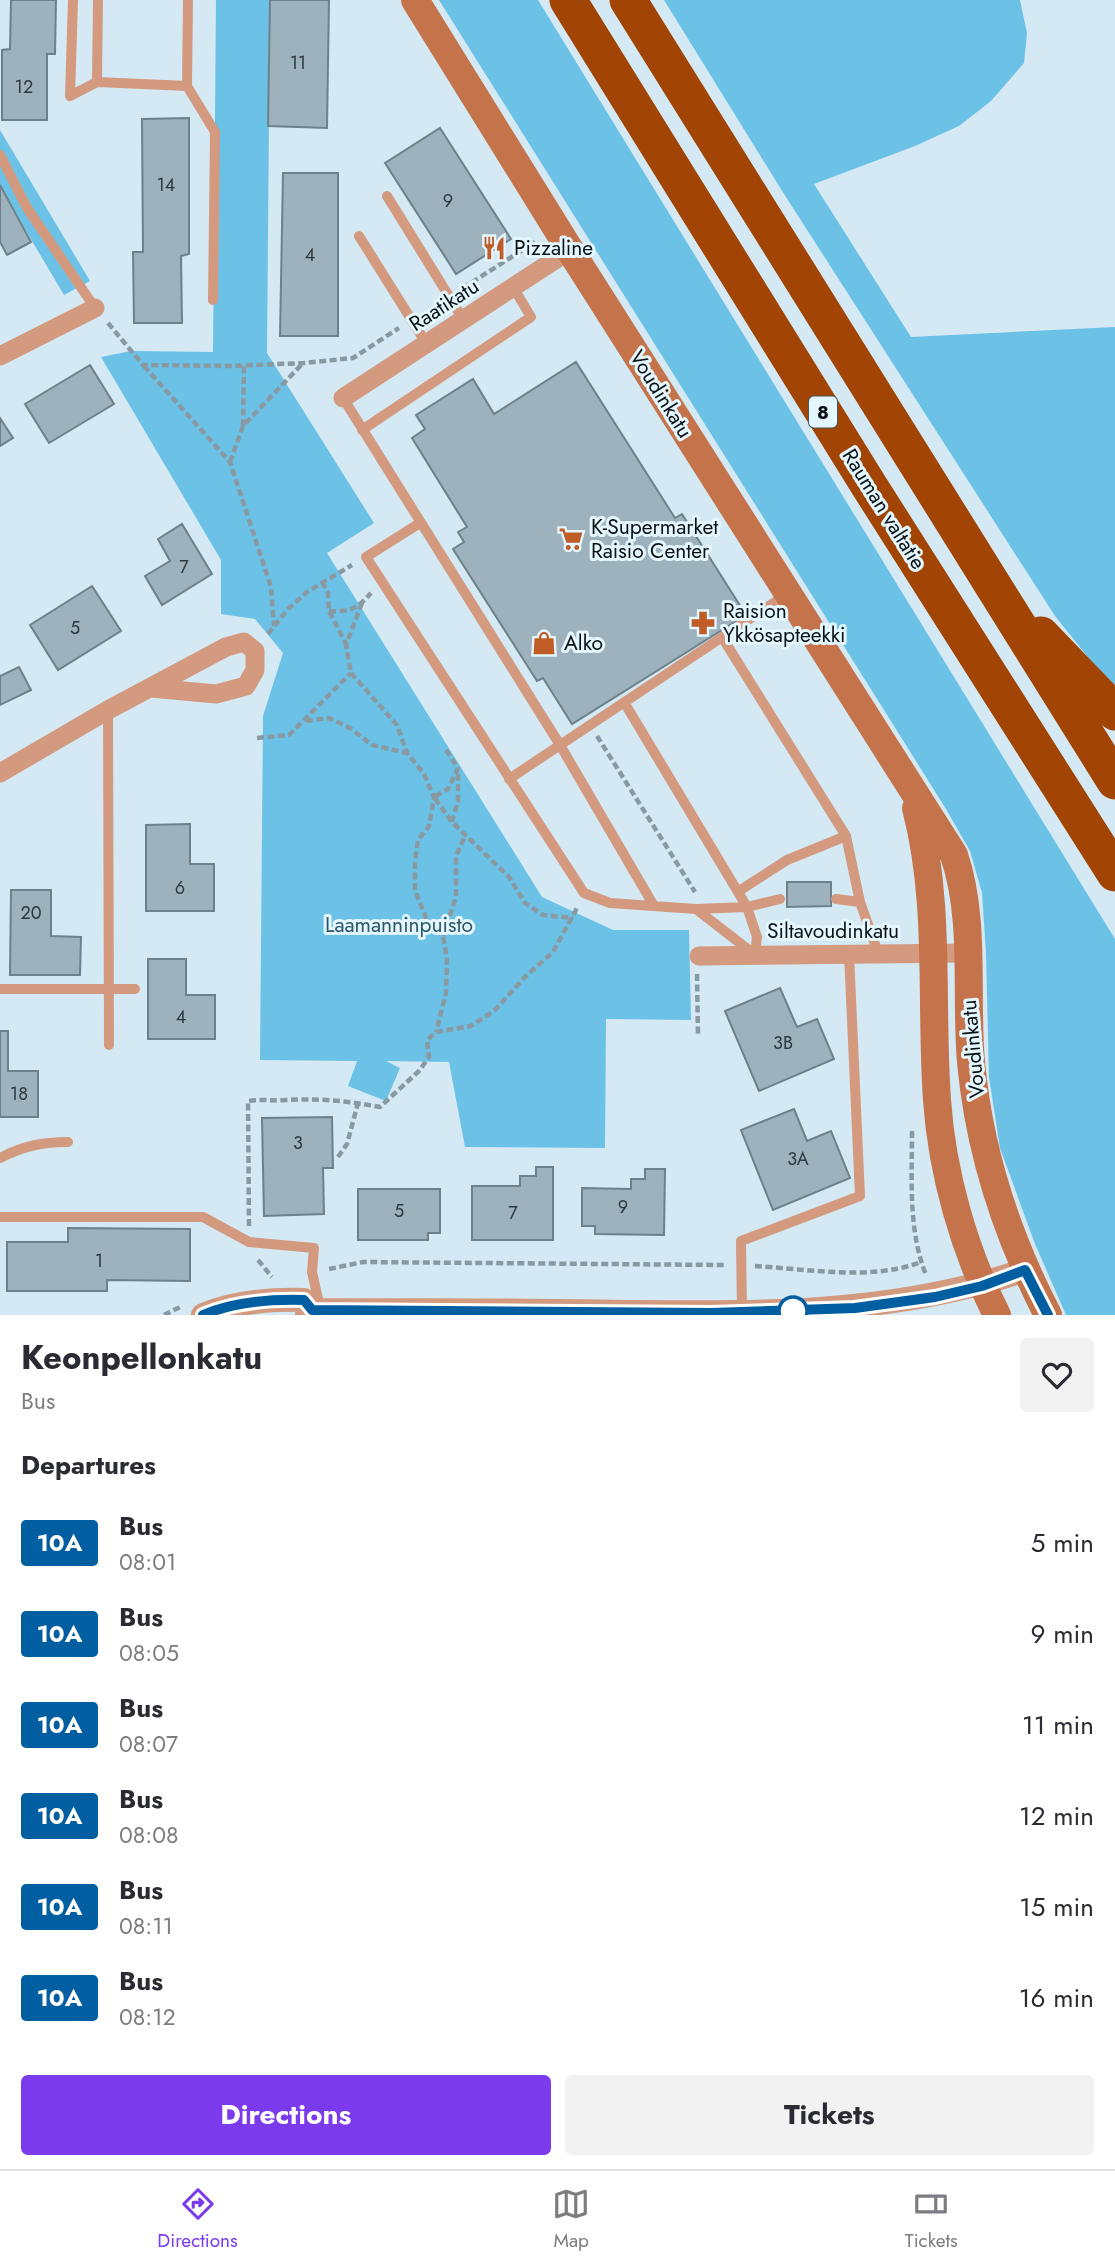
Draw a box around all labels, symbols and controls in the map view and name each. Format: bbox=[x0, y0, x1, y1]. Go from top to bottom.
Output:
house number: 11 bbox=[290, 50, 306, 76]
house number: 12 bbox=[15, 74, 33, 100]
house number: 14 bbox=[157, 172, 175, 198]
house number: 9 bbox=[443, 188, 453, 214]
place label: Pizzaline bbox=[514, 233, 593, 263]
restaurant icon: Pizzaline bbox=[480, 234, 508, 262]
house number: 4 bbox=[305, 242, 315, 268]
street label: Raatikatu bbox=[403, 271, 485, 339]
street label: Voudinkatu bbox=[622, 344, 700, 444]
road number: 8 bbox=[809, 396, 837, 428]
street label: Rauman valtatie bbox=[835, 443, 933, 575]
place label: K-Supermarket Raisio Center bbox=[591, 512, 718, 566]
supermarket icon: K-Supermarket Raisio Center bbox=[557, 525, 585, 553]
house number: 7 bbox=[179, 554, 189, 580]
place label: Raision Ykkösapteekki bbox=[723, 596, 846, 650]
pharmacy icon: Raision Ykkösapteekki bbox=[689, 609, 717, 637]
house number: 5 bbox=[70, 615, 80, 641]
place label: Alko bbox=[564, 628, 603, 658]
shop icon: Alko bbox=[530, 629, 558, 657]
house number: 6 bbox=[175, 875, 185, 901]
house number: 20 bbox=[20, 900, 42, 926]
park label: Laamanninpuisto bbox=[325, 910, 473, 940]
street label: Siltavoudinkatu bbox=[767, 916, 899, 946]
street label: Voudinkatu bbox=[954, 999, 992, 1099]
house number: 4 bbox=[176, 1004, 186, 1030]
house number: 3B bbox=[773, 1030, 793, 1056]
house number: 18 bbox=[10, 1081, 28, 1107]
house number: 3 bbox=[293, 1130, 303, 1156]
house number: 3A bbox=[787, 1146, 809, 1172]
house number: 9 bbox=[618, 1194, 628, 1220]
house number: 5 bbox=[394, 1198, 404, 1224]
house number: 7 bbox=[508, 1200, 518, 1226]
house number: 1 bbox=[95, 1248, 103, 1274]
unlabelled marker bbox=[778, 1296, 808, 1326]
text: Keonpellonkatu bbox=[21, 1334, 262, 1381]
button: heart bbox=[1020, 1338, 1094, 1412]
text: Bus bbox=[21, 1384, 55, 1418]
text: Departures bbox=[21, 1446, 156, 1484]
text: Bus bbox=[119, 1507, 163, 1545]
text: 5 min bbox=[1031, 1524, 1094, 1562]
text: 10A bbox=[37, 1525, 82, 1560]
text: 08:01 bbox=[119, 1545, 176, 1579]
text: Bus bbox=[119, 1598, 163, 1636]
text: 9 min bbox=[1031, 1615, 1094, 1653]
text: 10A bbox=[37, 1616, 82, 1651]
text: 08:05 bbox=[119, 1636, 179, 1670]
text: Bus bbox=[119, 1689, 163, 1727]
text: 11 min bbox=[1022, 1706, 1094, 1744]
text: 10A bbox=[37, 1707, 82, 1742]
text: 08:07 bbox=[119, 1727, 178, 1761]
text: Bus bbox=[119, 1780, 163, 1818]
text: 12 min bbox=[1019, 1797, 1094, 1835]
text: 10A bbox=[37, 1798, 82, 1833]
text: 08:08 bbox=[119, 1818, 179, 1852]
text: Bus bbox=[119, 1871, 163, 1909]
text: 15 min bbox=[1019, 1888, 1094, 1926]
text: 10A bbox=[37, 1889, 82, 1924]
text: 08:11 bbox=[119, 1909, 173, 1943]
text: Bus bbox=[119, 1962, 163, 2000]
text: 16 min bbox=[1019, 1979, 1094, 2017]
text: 10A bbox=[37, 1980, 82, 2015]
text: 08:12 bbox=[119, 2000, 176, 2034]
button: Directions bbox=[21, 2075, 551, 2155]
button: Tickets bbox=[565, 2075, 1094, 2155]
tab: Directions bbox=[157, 2185, 238, 2254]
tab: Map bbox=[552, 2185, 590, 2254]
tab: Tickets bbox=[905, 2185, 958, 2254]

